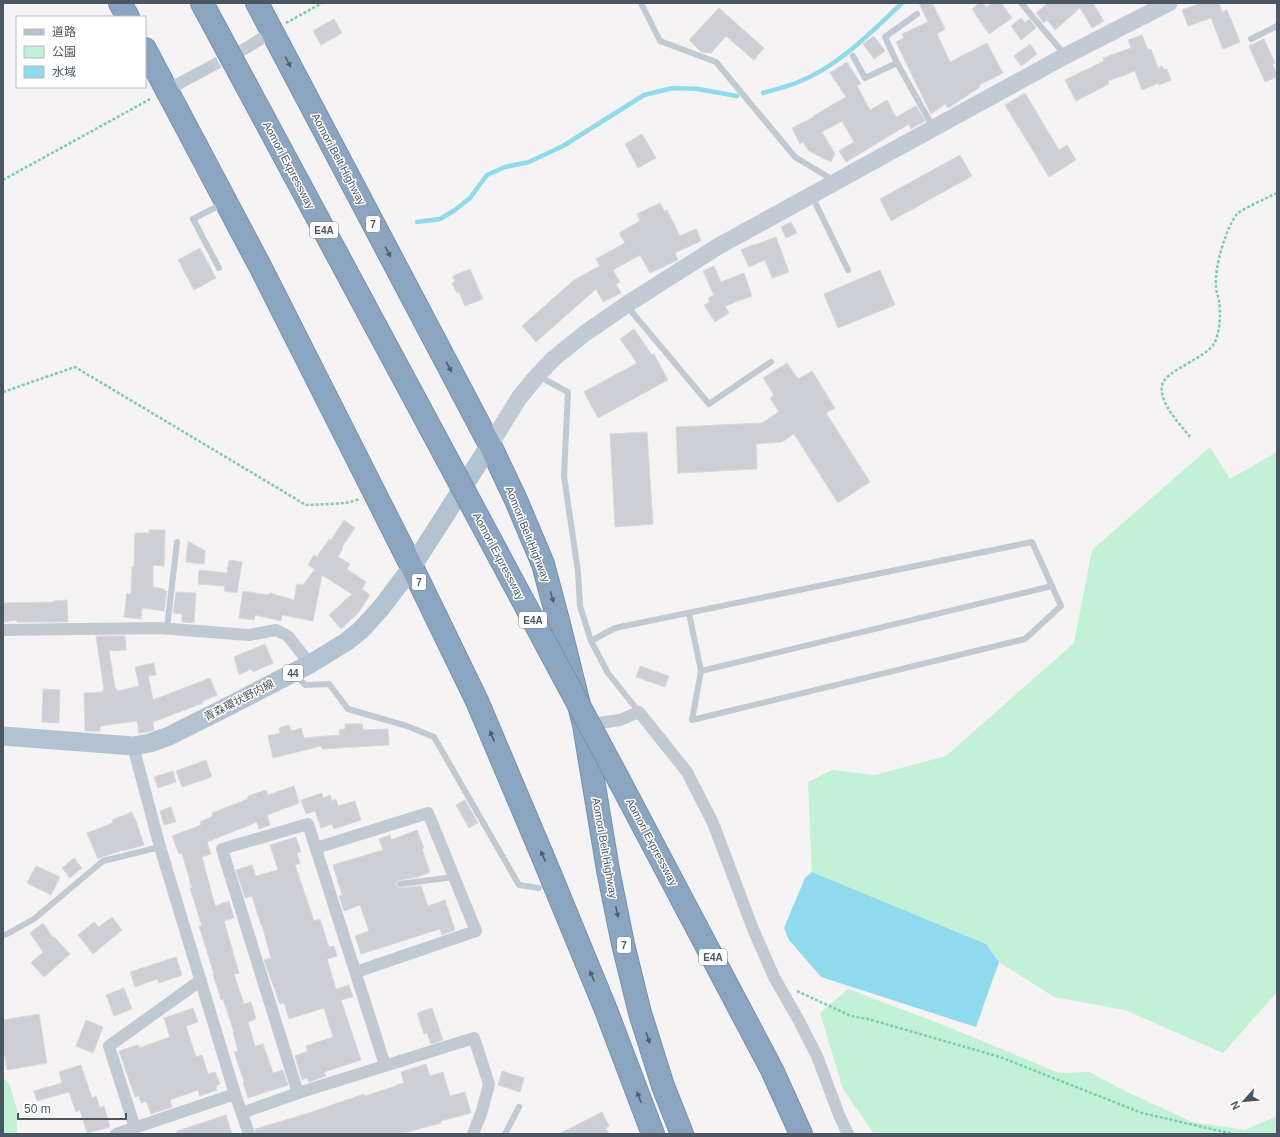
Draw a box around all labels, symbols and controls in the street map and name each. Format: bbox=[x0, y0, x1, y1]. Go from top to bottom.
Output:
legend bbox=[16, 16, 146, 88]
text: 道路 bbox=[52, 25, 76, 39]
text: 公園 bbox=[52, 45, 76, 59]
one-way arrow bbox=[285, 56, 291, 68]
text: 水域 bbox=[52, 65, 76, 79]
street label: Aomori Belt Highway bbox=[310, 111, 368, 207]
street label: Aomori Expressway bbox=[261, 119, 317, 211]
road number: 7 bbox=[366, 216, 380, 232]
road number: E4A bbox=[310, 222, 338, 238]
one-way arrow bbox=[385, 246, 391, 257]
one-way arrow bbox=[445, 361, 452, 372]
street label: Aomori Belt Highway bbox=[503, 484, 553, 584]
street label: Aomori Expressway bbox=[471, 510, 527, 602]
road number: 7 bbox=[412, 574, 426, 590]
one-way arrow bbox=[549, 592, 555, 604]
road number: E4A bbox=[519, 612, 547, 628]
road number: 44 bbox=[283, 665, 303, 681]
street label: 青森環状野内線 bbox=[202, 677, 276, 723]
one-way arrow bbox=[489, 731, 495, 742]
street label: Aomori Expressway bbox=[624, 796, 680, 888]
street label: Aomori Belt Highway bbox=[590, 797, 620, 900]
one-way arrow bbox=[539, 850, 546, 862]
one-way arrow bbox=[614, 906, 620, 918]
road number: 7 bbox=[617, 937, 631, 953]
road number: E4A bbox=[699, 949, 727, 965]
one-way arrow bbox=[589, 970, 595, 982]
one-way arrow bbox=[645, 1032, 651, 1044]
north arrow bbox=[1224, 1081, 1264, 1121]
one-way arrow bbox=[636, 1091, 642, 1103]
scale bar bbox=[18, 1095, 126, 1121]
text: N bbox=[1228, 1099, 1242, 1112]
text: 50 m bbox=[24, 1102, 51, 1116]

